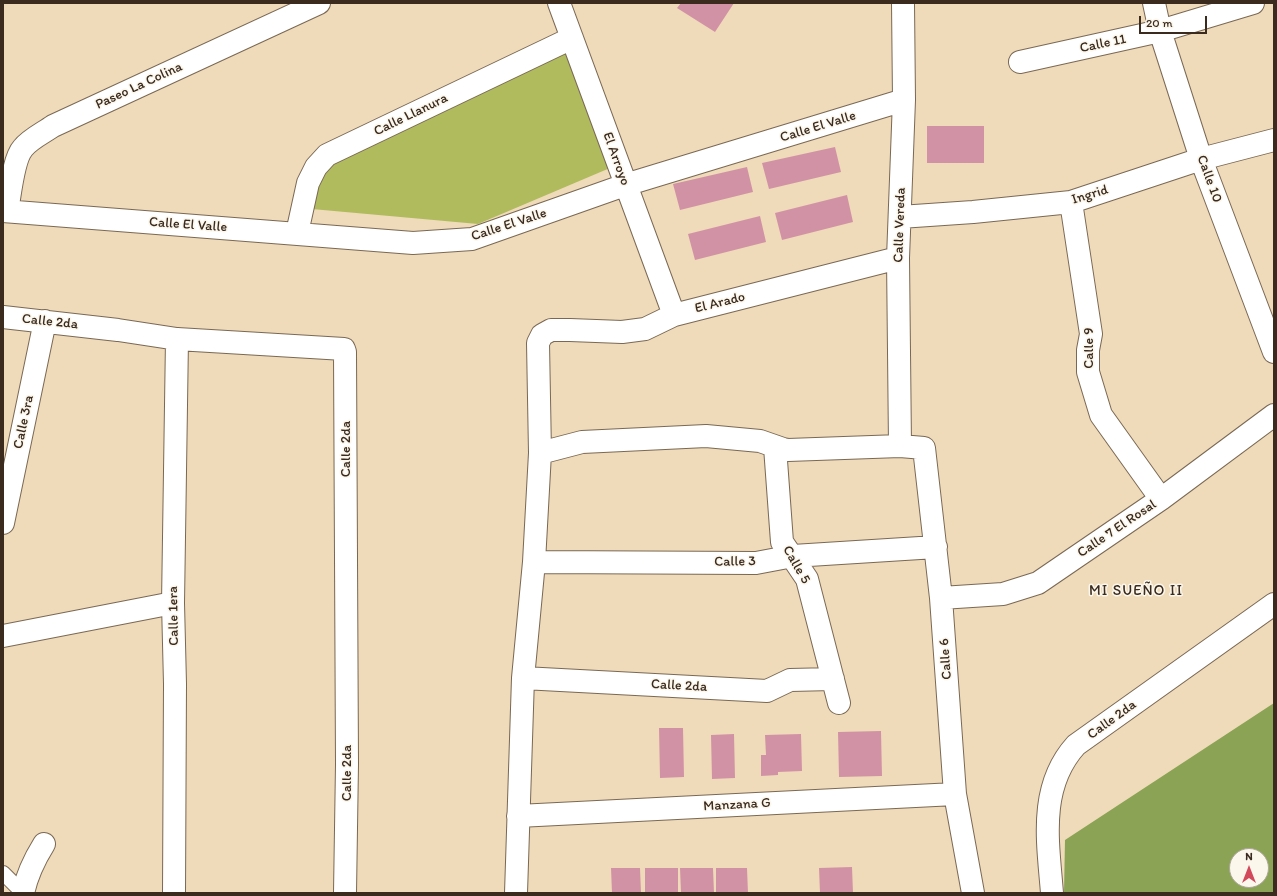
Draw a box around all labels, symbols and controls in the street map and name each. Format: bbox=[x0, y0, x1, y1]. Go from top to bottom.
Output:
scale bar bbox=[1141, 8, 1209, 34]
text: 20 m bbox=[1146, 16, 1173, 30]
street label: Calle 11 bbox=[1078, 31, 1128, 57]
street label: Paseo La Colina bbox=[93, 59, 185, 113]
street label: Calle Llanura bbox=[371, 90, 451, 140]
street label: Calle El Valle bbox=[778, 108, 858, 146]
street label: El Arroyo bbox=[599, 130, 633, 188]
street label: Calle 10 bbox=[1193, 153, 1225, 205]
street label: Ingrid bbox=[1070, 182, 1110, 208]
street label: Calle Vereda bbox=[890, 187, 910, 263]
street label: Calle El Valle bbox=[469, 205, 549, 245]
street label: Calle El Valle bbox=[148, 214, 228, 236]
street label: El Arado bbox=[693, 289, 747, 317]
street label: Calle 2da bbox=[21, 311, 79, 333]
street label: Calle 9 bbox=[1081, 327, 1097, 369]
street label: Calle 3ra bbox=[10, 394, 38, 450]
street label: Calle 2da bbox=[338, 421, 354, 477]
street label: Calle 7 El Rosal bbox=[1074, 496, 1160, 562]
street label: Calle 5 bbox=[778, 543, 814, 587]
street label: Calle 3 bbox=[714, 553, 756, 571]
district label: MI SUEÑO II bbox=[1090, 582, 1182, 600]
street label: Calle 1era bbox=[165, 586, 183, 646]
street label: Calle 6 bbox=[936, 638, 956, 680]
street label: Calle 2da bbox=[650, 676, 708, 696]
street label: Calle 2da bbox=[1084, 697, 1140, 743]
street label: Calle 2da bbox=[339, 745, 355, 801]
street label: Manzana G bbox=[703, 795, 771, 815]
north arrow bbox=[1229, 848, 1269, 888]
text: N bbox=[1245, 850, 1253, 863]

